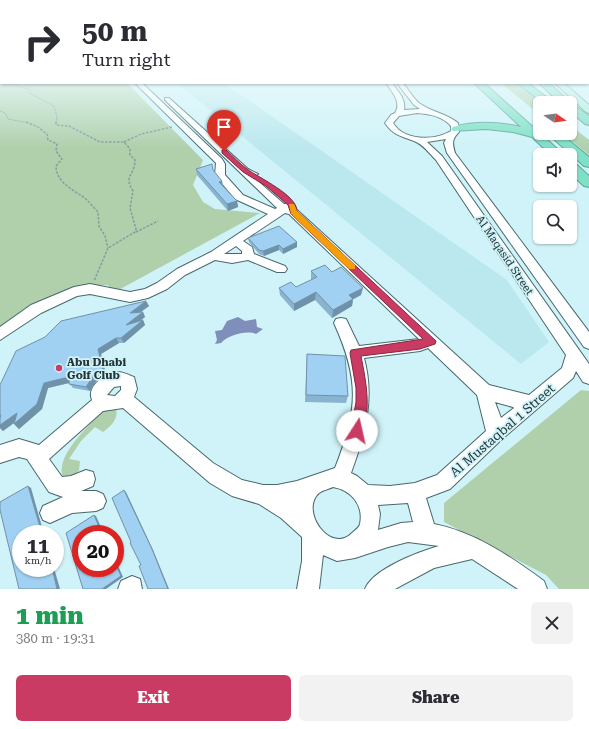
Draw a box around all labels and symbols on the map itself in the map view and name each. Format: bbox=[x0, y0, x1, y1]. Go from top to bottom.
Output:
north arrow bbox=[533, 96, 577, 140]
pin bbox=[207, 110, 241, 151]
street label: Al Maqasid Street bbox=[473, 213, 536, 298]
place label: Abu Dhabi Golf Club bbox=[67, 356, 126, 382]
marker: Abu Dhabi Golf Club bbox=[54, 363, 64, 373]
street label: Al Mustaqbal 1 Street bbox=[447, 381, 558, 480]
position arrow bbox=[336, 410, 378, 452]
speed limit sign: 20 bbox=[72, 525, 124, 577]

